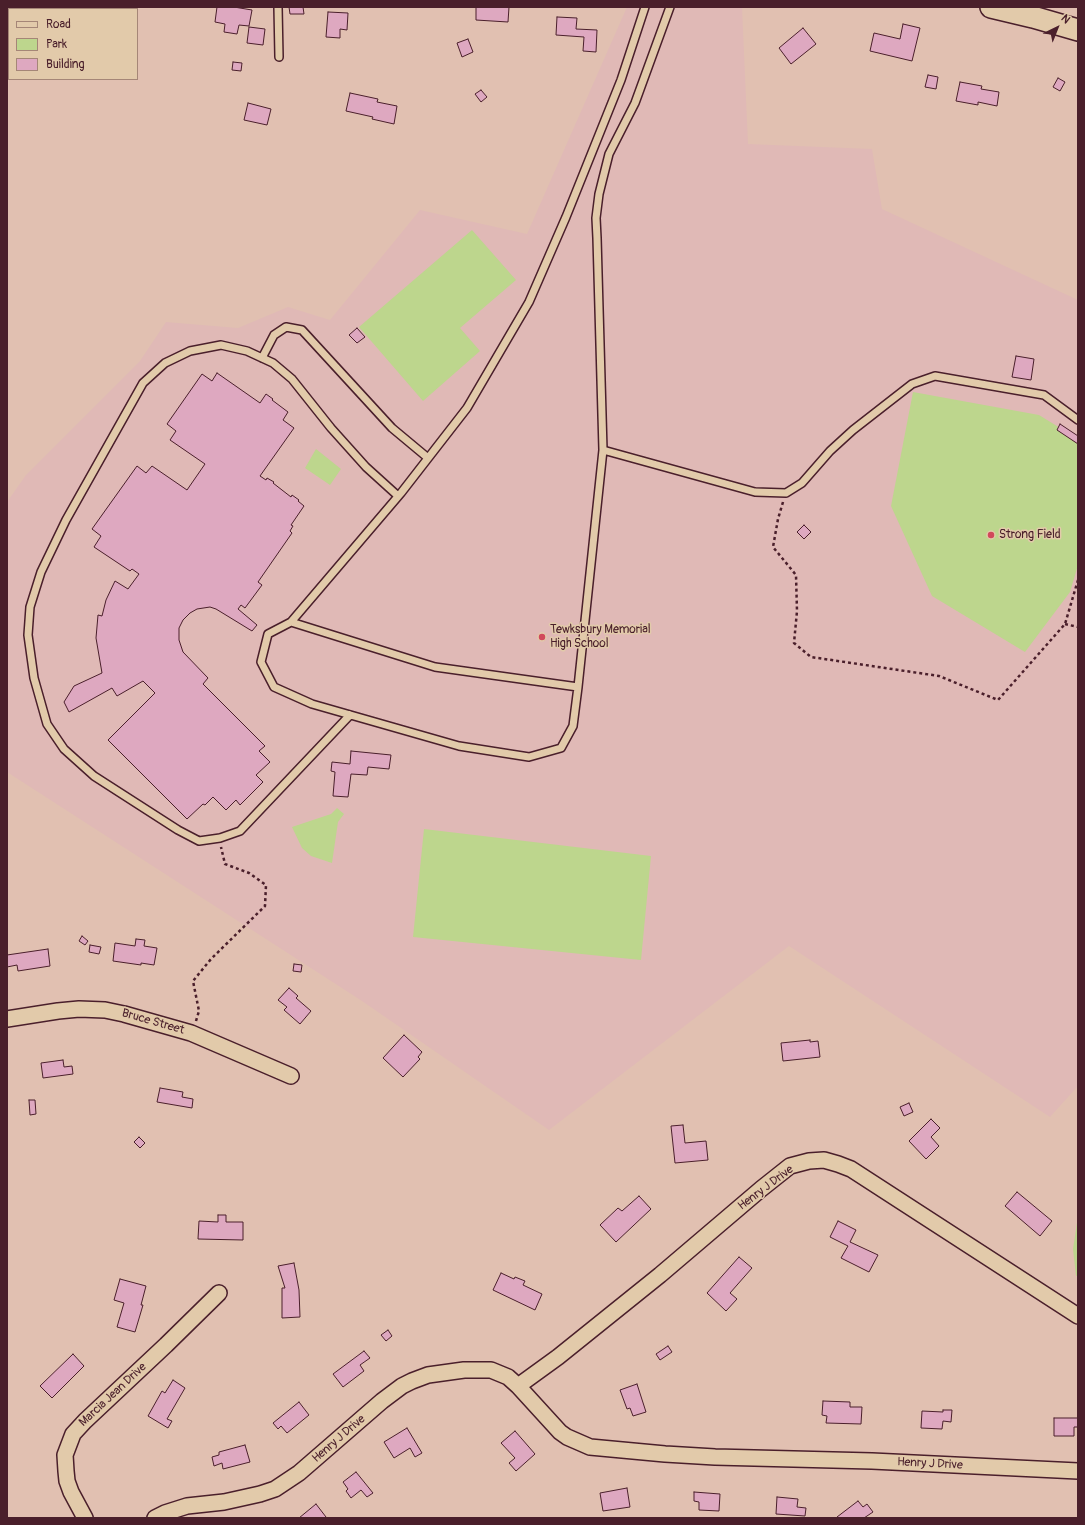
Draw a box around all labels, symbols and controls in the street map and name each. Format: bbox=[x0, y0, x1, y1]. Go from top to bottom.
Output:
legend bbox=[8, 8, 138, 80]
north arrow bbox=[1037, 8, 1077, 48]
text: N bbox=[1058, 12, 1073, 26]
text: Road bbox=[46, 17, 71, 32]
text: Park bbox=[46, 37, 67, 52]
text: Building bbox=[46, 57, 85, 72]
place label: Strong Field bbox=[999, 528, 1061, 542]
marker: Strong Field bbox=[986, 530, 996, 540]
place label: Tewksbury Memorial High School bbox=[550, 623, 651, 651]
marker: Tewksbury Memorial High School bbox=[537, 632, 547, 642]
street label: Bruce Street bbox=[120, 1006, 186, 1038]
street label: Henry J Drive bbox=[735, 1163, 797, 1213]
street label: Marcia Jean Drive bbox=[76, 1360, 150, 1430]
street label: Henry J Drive bbox=[310, 1412, 368, 1466]
street label: Henry J Drive bbox=[897, 1455, 963, 1473]

